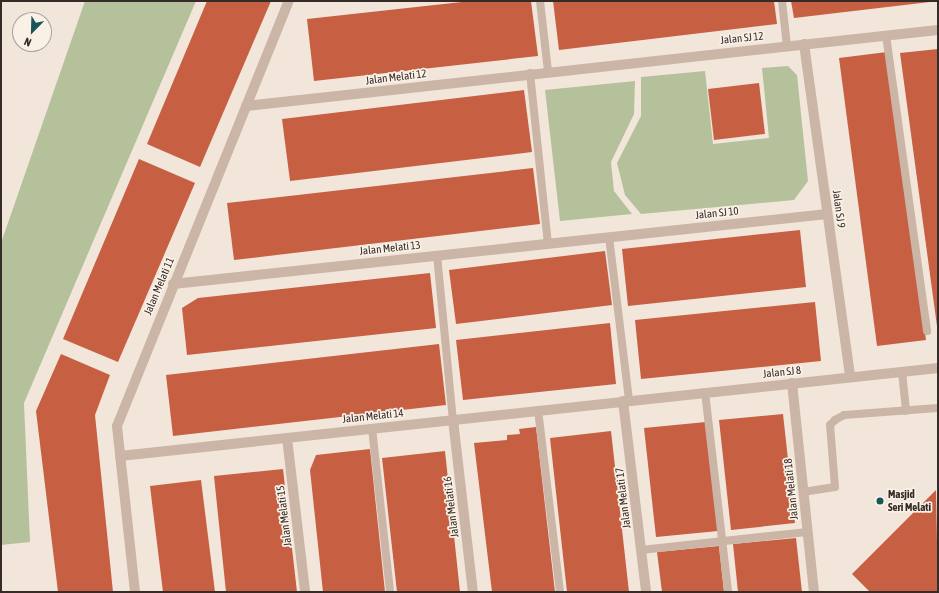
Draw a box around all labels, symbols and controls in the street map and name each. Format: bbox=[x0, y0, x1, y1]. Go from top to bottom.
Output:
north arrow bbox=[12, 12, 52, 52]
street label: Jalan SJ 12 bbox=[720, 29, 764, 47]
text: N bbox=[22, 35, 33, 49]
street label: Jalan Melati 12 bbox=[365, 67, 427, 87]
street label: Jalan SJ 9 bbox=[830, 189, 848, 229]
street label: Jalan SJ 10 bbox=[695, 204, 739, 222]
street label: Jalan Melati 13 bbox=[359, 238, 421, 258]
street label: Jalan Melati 11 bbox=[141, 255, 177, 317]
street label: Jalan SJ 8 bbox=[762, 363, 802, 381]
street label: Jalan Melati 14 bbox=[342, 406, 404, 426]
street label: Jalan Melati 18 bbox=[781, 458, 801, 520]
street label: Jalan Melati 17 bbox=[613, 467, 633, 529]
street label: Jalan Melati 16 bbox=[441, 476, 461, 538]
street label: Jalan Melati 15 bbox=[274, 485, 294, 547]
place label: Masjid Seri Melati bbox=[888, 488, 931, 514]
marker: Masjid Seri Melati bbox=[875, 496, 885, 506]

